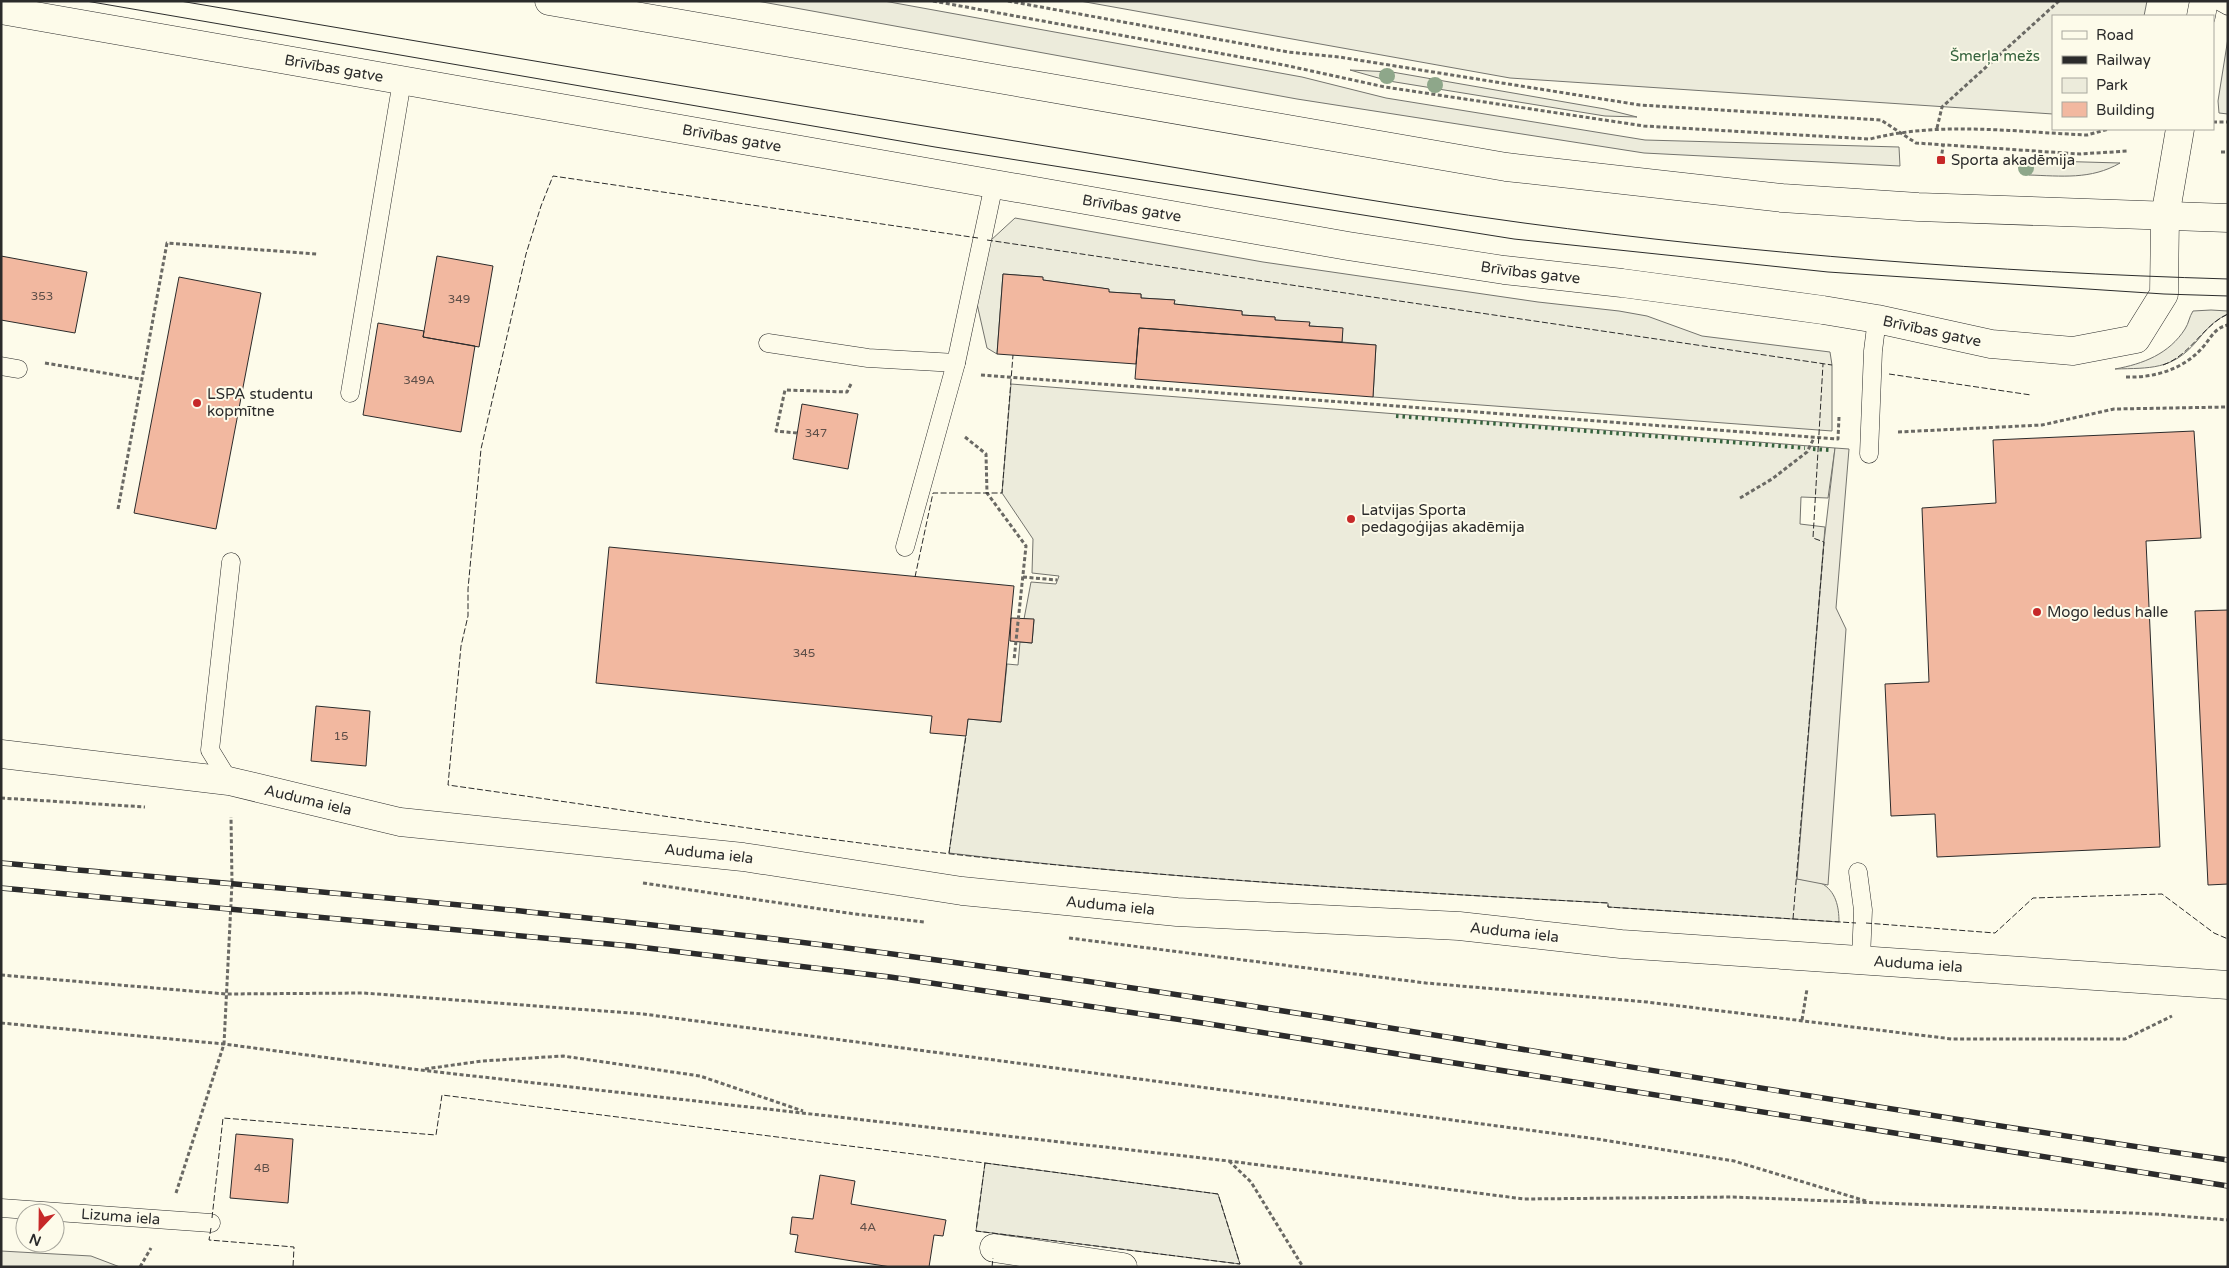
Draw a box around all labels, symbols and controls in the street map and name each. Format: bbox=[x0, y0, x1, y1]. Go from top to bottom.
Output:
legend bbox=[2052, 15, 2214, 130]
text: Road bbox=[2096, 26, 2134, 44]
park label: Šmerļa mežs bbox=[1950, 47, 2040, 65]
street label: Brīvības gatve bbox=[283, 51, 385, 86]
text: Railway bbox=[2096, 51, 2151, 69]
text: Park bbox=[2096, 76, 2128, 94]
text: Building bbox=[2096, 101, 2155, 119]
street label: Brīvības gatve bbox=[681, 121, 783, 156]
place label: Sporta akadēmija bbox=[1951, 151, 2075, 169]
marker: Sporta akadēmija bbox=[1935, 154, 1947, 166]
street label: Brīvības gatve bbox=[1081, 191, 1183, 226]
street label: Brīvības gatve bbox=[1479, 258, 1581, 287]
house number: 353 bbox=[31, 289, 53, 303]
house number: 349 bbox=[448, 292, 470, 306]
street label: Brīvības gatve bbox=[1881, 312, 1983, 351]
house number: 349A bbox=[403, 373, 435, 387]
place label: LSPA studentu kopmītne bbox=[207, 385, 313, 420]
marker: LSPA studentu kopmītne bbox=[191, 397, 203, 409]
house number: 347 bbox=[805, 426, 827, 440]
place label: Latvijas Sporta pedagoģijas akadēmija bbox=[1361, 501, 1525, 536]
marker: Latvijas Sporta pedagoģijas akadēmija bbox=[1345, 513, 1357, 525]
place label: Mogo ledus halle bbox=[2047, 603, 2168, 621]
marker: Mogo ledus halle bbox=[2031, 606, 2043, 618]
house number: 345 bbox=[793, 646, 815, 660]
house number: 15 bbox=[333, 729, 349, 743]
street label: Auduma iela bbox=[263, 781, 354, 819]
street label: Auduma iela bbox=[664, 840, 755, 867]
street label: Auduma iela bbox=[1065, 892, 1156, 919]
street label: Auduma iela bbox=[1469, 918, 1560, 946]
street label: Auduma iela bbox=[1873, 952, 1963, 976]
house number: 4B bbox=[254, 1161, 270, 1175]
north arrow bbox=[15, 1203, 65, 1253]
street label: Lizuma iela bbox=[80, 1205, 161, 1228]
house number: 4A bbox=[860, 1220, 876, 1234]
text: N bbox=[27, 1230, 44, 1250]

